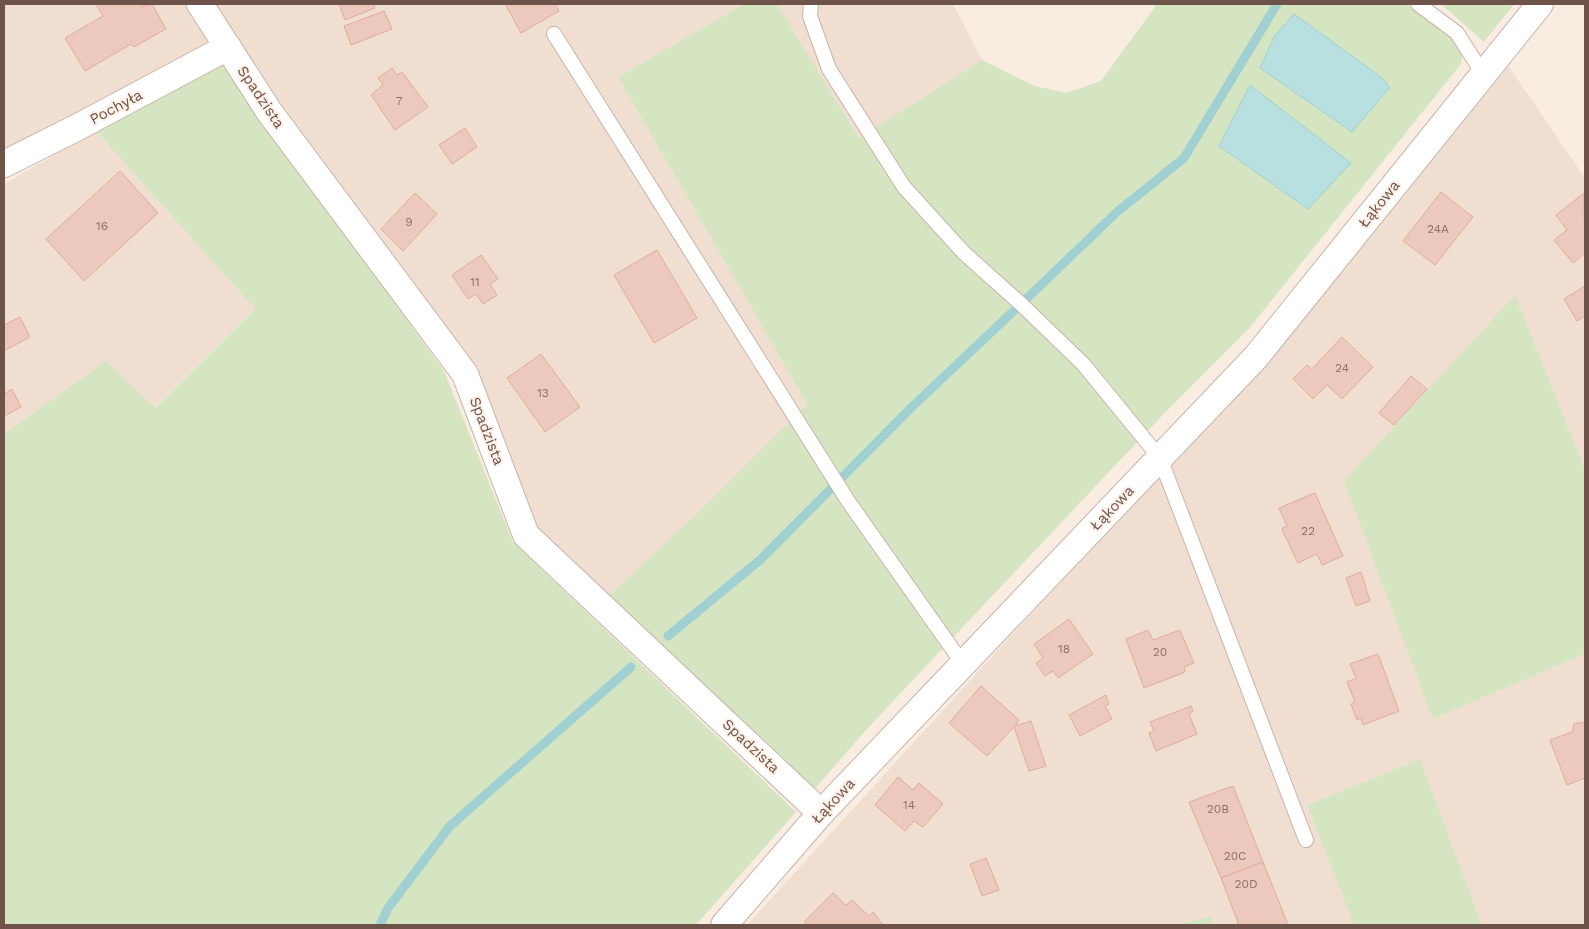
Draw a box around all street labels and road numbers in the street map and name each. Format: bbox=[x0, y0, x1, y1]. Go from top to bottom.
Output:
street label: Spadzista bbox=[234, 62, 289, 132]
street label: Pochyła bbox=[87, 85, 146, 128]
street label: Łąkowa bbox=[1354, 176, 1404, 231]
street label: Spadzista bbox=[466, 394, 508, 468]
street label: Łąkowa bbox=[1086, 481, 1138, 534]
street label: Spadzista bbox=[719, 715, 784, 777]
street label: Łąkowa bbox=[807, 774, 859, 828]

